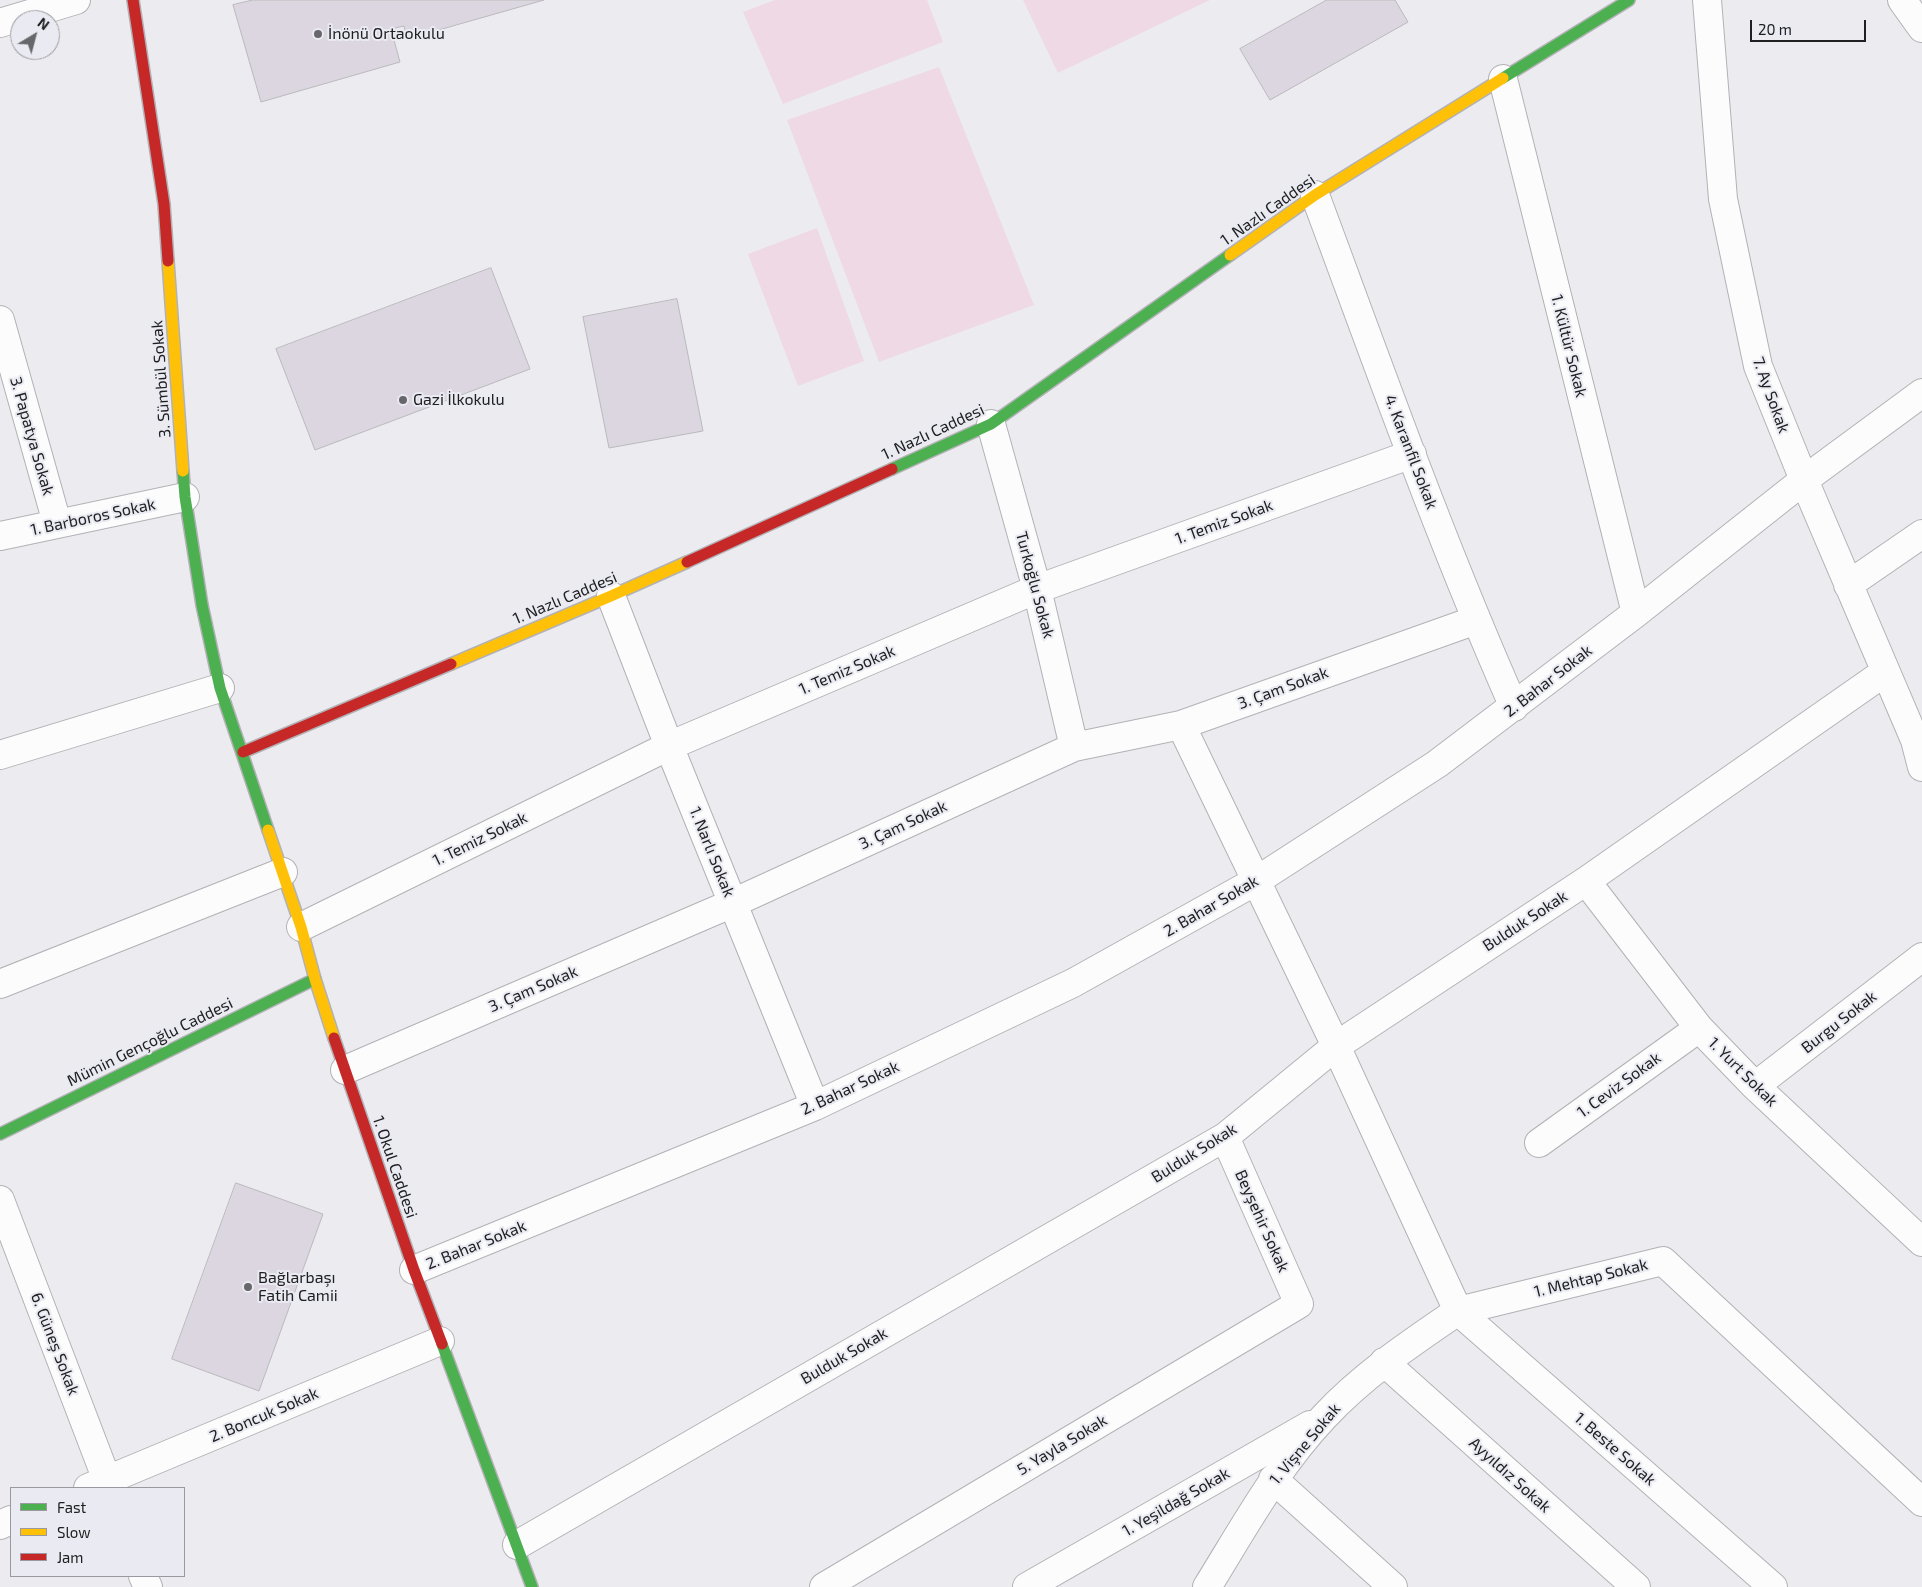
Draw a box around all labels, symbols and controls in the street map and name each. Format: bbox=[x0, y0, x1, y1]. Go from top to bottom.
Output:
north arrow bbox=[10, 10, 60, 60]
scale bar bbox=[1752, 10, 1868, 42]
text: N bbox=[35, 14, 53, 33]
text: 20 m bbox=[1758, 20, 1792, 38]
place label: İnönü Ortaokulu bbox=[328, 24, 445, 44]
marker: İnönü Ortaokulu bbox=[312, 28, 324, 40]
street label: 1. Nazlı Caddesi bbox=[1217, 170, 1319, 250]
street label: 1. Kültür Sokak bbox=[1547, 293, 1591, 399]
street label: 3. Sümbül Sokak bbox=[147, 320, 175, 438]
street label: 7. Ay Sokak bbox=[1748, 354, 1794, 436]
street label: 3. Papatya Sokak bbox=[6, 375, 58, 497]
place label: Gazi İlkokulu bbox=[413, 390, 505, 410]
street label: 4. Karanfil Sokak bbox=[1380, 392, 1442, 512]
marker: Gazi İlkokulu bbox=[397, 394, 409, 406]
street label: 1. Nazlı Caddesi bbox=[879, 400, 987, 464]
street label: 1. Barboros Sokak bbox=[29, 494, 157, 540]
street label: 1. Temiz Sokak bbox=[1173, 495, 1275, 549]
street label: Turkoğlu Sokak bbox=[1012, 529, 1058, 641]
street label: 1. Nazlı Caddesi bbox=[510, 567, 620, 629]
street label: 1. Temiz Sokak bbox=[796, 641, 898, 699]
street label: 2. Bahar Sokak bbox=[1500, 641, 1596, 721]
street label: 3. Çam Sokak bbox=[1235, 663, 1331, 713]
street label: 3. Çam Sokak bbox=[856, 796, 950, 854]
street label: 1. Narlı Sokak bbox=[685, 804, 739, 900]
street label: 1. Temiz Sokak bbox=[430, 808, 530, 870]
street label: 2. Bahar Sokak bbox=[1160, 871, 1262, 941]
street label: Bulduk Sokak bbox=[1479, 887, 1571, 955]
street label: 3. Çam Sokak bbox=[486, 962, 580, 1016]
street label: Burgu Sokak bbox=[1798, 987, 1880, 1057]
street label: Mümin Gençoğlu Caddesi bbox=[64, 993, 236, 1091]
street label: 1. Yurt Sokak bbox=[1704, 1033, 1782, 1111]
street label: 1. Ceviz Sokak bbox=[1573, 1048, 1665, 1122]
street label: 2. Bahar Sokak bbox=[798, 1057, 902, 1119]
street label: 1. Okul Caddesi bbox=[369, 1113, 421, 1221]
street label: Bulduk Sokak bbox=[1148, 1119, 1240, 1187]
street label: Beyşehir Sokak bbox=[1231, 1167, 1293, 1275]
street label: 2. Bahar Sokak bbox=[423, 1216, 529, 1274]
street label: 1. Mehtap Sokak bbox=[1532, 1255, 1650, 1301]
place label: Bağlarbaşı Fatih Camii bbox=[258, 1268, 338, 1306]
marker: Bağlarbaşı Fatih Camii bbox=[242, 1281, 254, 1293]
street label: 6. Güneş Sokak bbox=[27, 1290, 83, 1398]
street label: Bulduk Sokak bbox=[797, 1323, 891, 1389]
street label: 2. Boncuk Sokak bbox=[207, 1383, 321, 1447]
street label: 1. Vişne Sokak bbox=[1265, 1400, 1345, 1488]
street label: 1. Beste Sokak bbox=[1570, 1408, 1660, 1490]
street label: 5. Yayla Sokak bbox=[1014, 1411, 1110, 1479]
street label: Ayyıldız Sokak bbox=[1465, 1433, 1555, 1517]
street label: 1. Yeşildağ Sokak bbox=[1119, 1464, 1233, 1540]
legend bbox=[10, 1487, 185, 1577]
text: Fast bbox=[57, 1498, 86, 1516]
text: Slow bbox=[57, 1523, 91, 1541]
text: Jam bbox=[57, 1548, 83, 1566]

